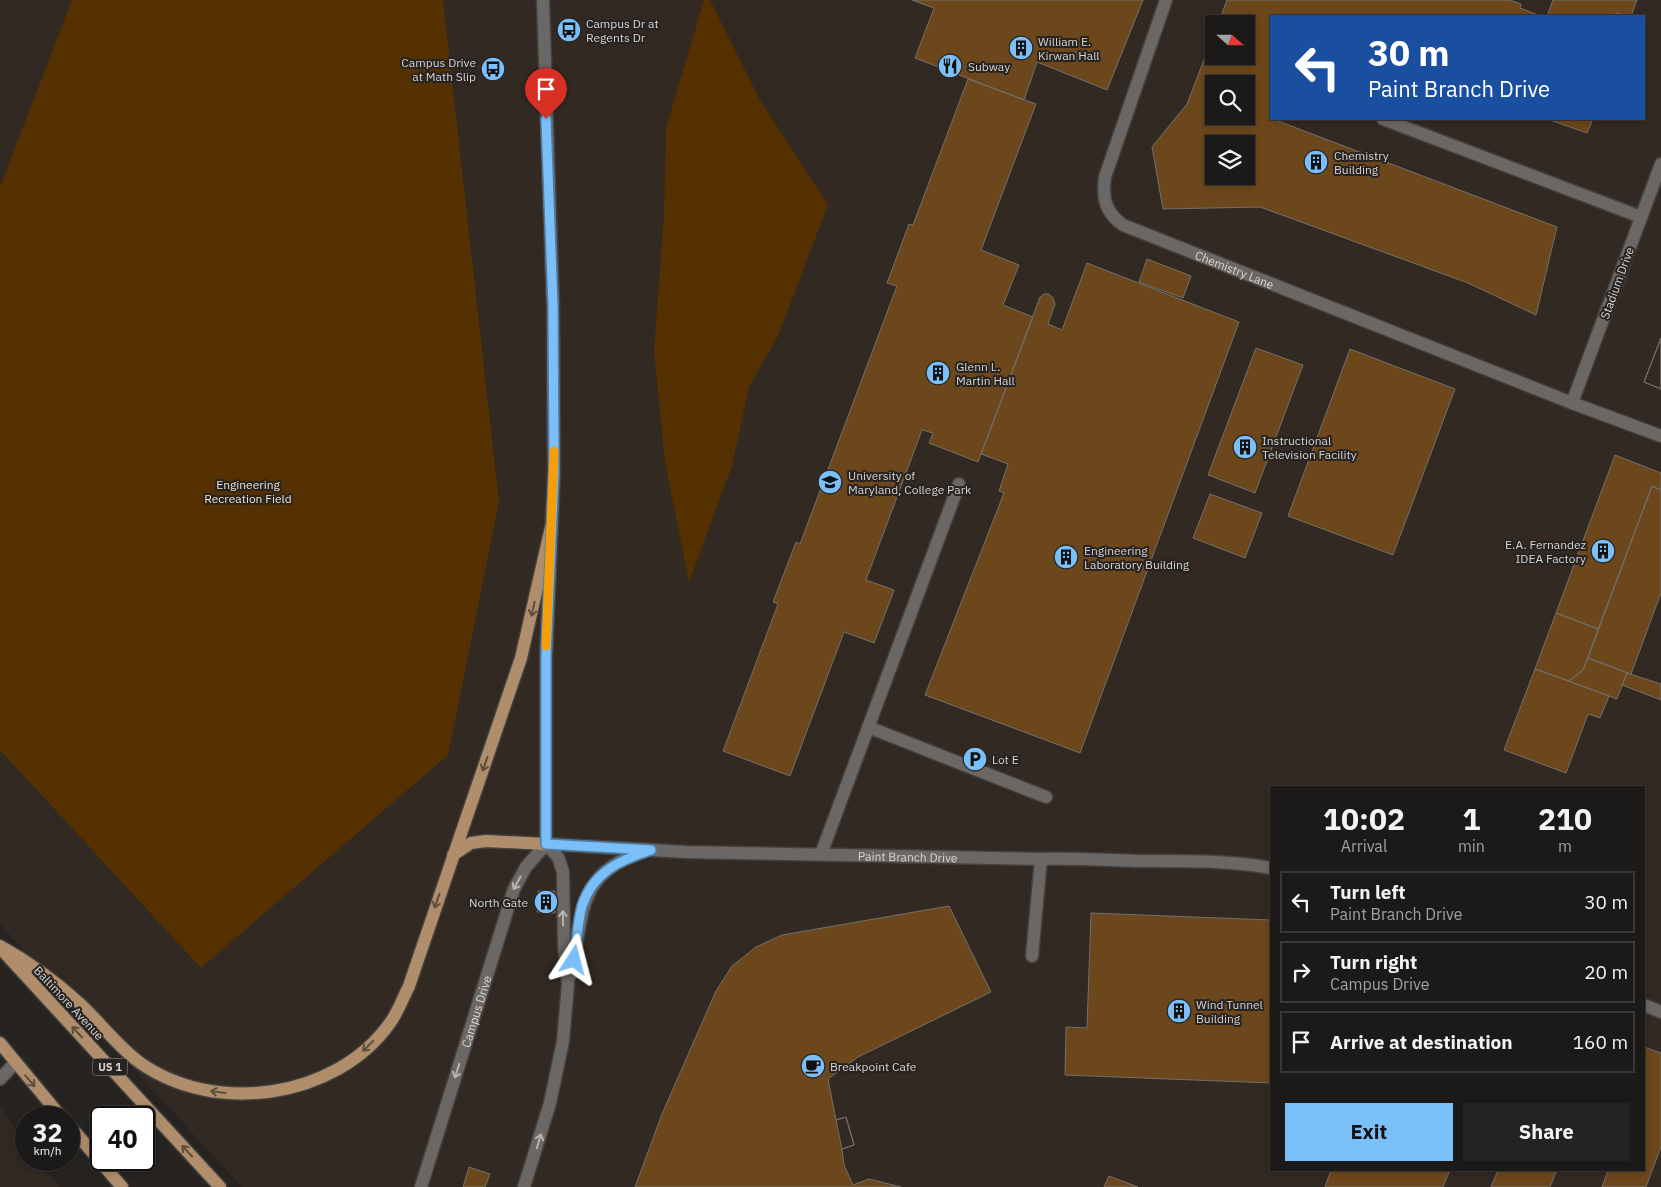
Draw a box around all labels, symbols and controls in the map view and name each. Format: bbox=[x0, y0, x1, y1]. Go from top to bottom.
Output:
north arrow bbox=[1205, 15, 1255, 65]
map controls bbox=[1205, 15, 1255, 185]
place label: Campus Dr at Regents Dr bbox=[586, 16, 659, 45]
bus stop icon: Campus Dr at Regents Dr bbox=[556, 17, 582, 43]
text: 30 m bbox=[1368, 30, 1450, 76]
place label: William E. Kirwan Hall bbox=[1038, 34, 1100, 63]
building icon: William E. Kirwan Hall bbox=[1008, 35, 1034, 61]
icon: left bbox=[1285, 35, 1350, 100]
restaurant icon: Subway bbox=[937, 53, 963, 79]
place label: Campus Drive at Math Slip bbox=[401, 55, 476, 84]
bus stop icon: Campus Drive at Math Slip bbox=[480, 56, 506, 82]
place label: Subway bbox=[968, 59, 1010, 74]
pin bbox=[525, 68, 567, 119]
text: Paint Branch Drive bbox=[1368, 74, 1550, 103]
icon: arrive bbox=[532, 75, 560, 103]
button: search bbox=[1205, 75, 1255, 125]
button: layers bbox=[1205, 135, 1255, 185]
place label: Chemistry Building bbox=[1334, 148, 1389, 177]
building icon: Chemistry Building bbox=[1303, 149, 1329, 175]
street label: Stadium Drive bbox=[1597, 245, 1637, 321]
street label: Chemistry Lane bbox=[1193, 247, 1277, 292]
place label: Glenn L. Martin Hall bbox=[956, 359, 1015, 388]
building icon: Glenn L. Martin Hall bbox=[925, 360, 951, 386]
place label: Instructional Television Facility bbox=[1262, 433, 1357, 462]
building icon: Instructional Television Facility bbox=[1232, 434, 1258, 460]
place label: University of Maryland, College Park bbox=[848, 468, 972, 497]
school or university icon: University of Maryland, College Park bbox=[817, 469, 843, 495]
park label: Engineering Recreation Field bbox=[204, 477, 292, 506]
place label: E.A. Fernandez IDEA Factory bbox=[1505, 537, 1586, 566]
building icon: E.A. Fernandez IDEA Factory bbox=[1590, 538, 1616, 564]
place label: Engineering Laboratory Building bbox=[1084, 543, 1190, 572]
building icon: Engineering Laboratory Building bbox=[1053, 544, 1079, 570]
one-way arrow bbox=[528, 601, 537, 617]
parking icon: Lot E bbox=[962, 746, 988, 772]
place label: Lot E bbox=[992, 752, 1019, 767]
one-way arrow bbox=[480, 756, 489, 771]
text: 10:02 bbox=[1323, 799, 1405, 838]
text: 1 bbox=[1462, 799, 1480, 838]
text: 210 bbox=[1538, 799, 1592, 838]
text: Arrival bbox=[1341, 836, 1387, 856]
text: min bbox=[1458, 836, 1485, 856]
text: m bbox=[1558, 836, 1572, 856]
street label: Paint Branch Drive bbox=[858, 848, 958, 865]
one-way arrow bbox=[512, 876, 522, 891]
text: Turn left bbox=[1330, 880, 1406, 904]
icon: left bbox=[1287, 888, 1315, 916]
building icon: North Gate bbox=[533, 889, 559, 915]
text: 30 m bbox=[1584, 890, 1628, 914]
one-way arrow bbox=[432, 893, 442, 909]
place label: North Gate bbox=[469, 895, 528, 910]
text: Paint Branch Drive bbox=[1330, 904, 1463, 924]
one-way arrow bbox=[559, 911, 568, 927]
position arrow bbox=[547, 933, 599, 985]
text: Turn right bbox=[1330, 950, 1417, 974]
icon: right bbox=[1287, 958, 1315, 986]
text: 20 m bbox=[1584, 960, 1628, 984]
street label: Baltimore Avenue bbox=[31, 963, 107, 1043]
street label: Campus Drive bbox=[458, 973, 494, 1049]
text: Campus Drive bbox=[1330, 974, 1430, 994]
place label: Wind Tunnel Building bbox=[1196, 997, 1263, 1026]
building icon: Wind Tunnel Building bbox=[1166, 998, 1192, 1024]
one-way arrow bbox=[71, 1025, 83, 1038]
icon: arrive bbox=[1287, 1028, 1315, 1056]
text: Arrive at destination bbox=[1330, 1030, 1513, 1054]
text: 160 m bbox=[1573, 1030, 1628, 1054]
one-way arrow bbox=[362, 1040, 374, 1052]
cafe icon: Breakpoint Cafe bbox=[800, 1053, 826, 1079]
road number: US 1 bbox=[92, 1058, 128, 1076]
place label: Breakpoint Cafe bbox=[830, 1059, 917, 1074]
one-way arrow bbox=[452, 1063, 461, 1079]
one-way arrow bbox=[25, 1074, 36, 1087]
one-way arrow bbox=[211, 1087, 227, 1097]
button: Exit bbox=[1285, 1103, 1453, 1161]
button: Share bbox=[1463, 1103, 1630, 1161]
speed limit sign: 40 bbox=[90, 1106, 155, 1171]
text: 32 bbox=[32, 1116, 63, 1149]
one-way arrow bbox=[535, 1133, 545, 1149]
text: km/h bbox=[33, 1143, 62, 1158]
one-way arrow bbox=[181, 1145, 193, 1158]

